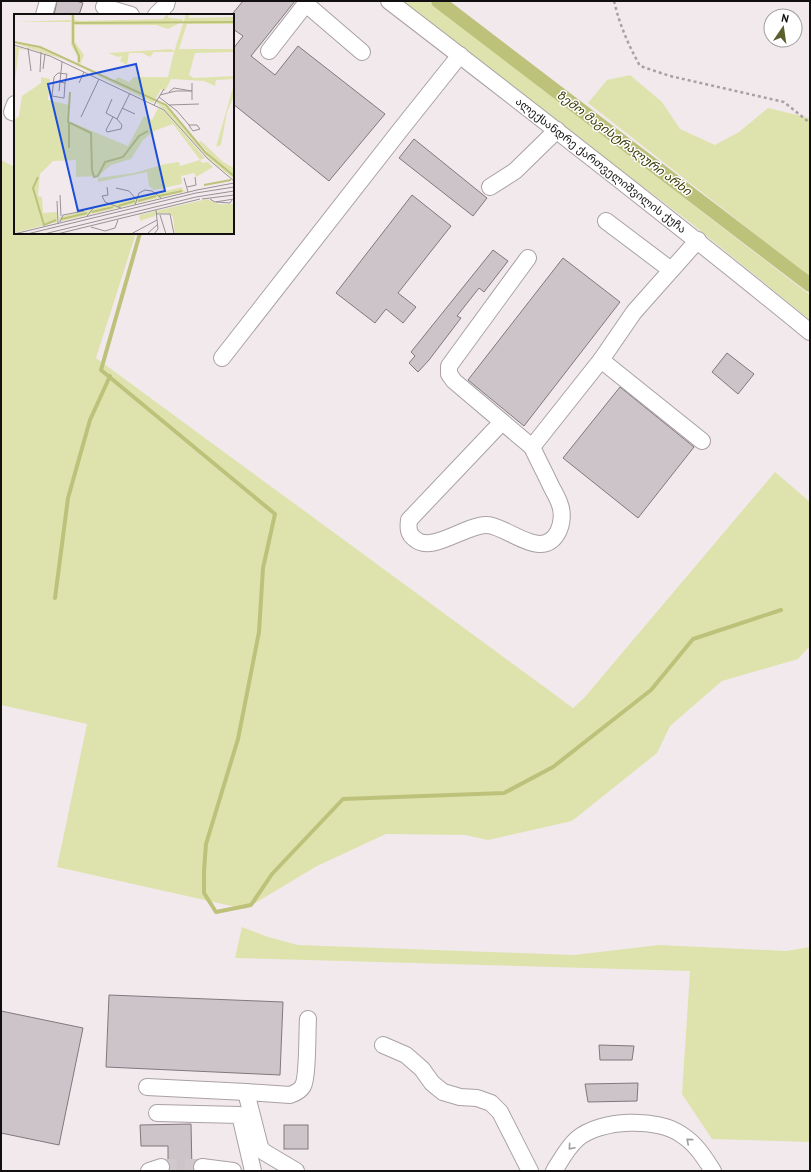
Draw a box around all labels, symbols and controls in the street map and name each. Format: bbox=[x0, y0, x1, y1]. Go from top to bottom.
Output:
north arrow bbox=[763, 8, 803, 48]
text: N bbox=[780, 11, 790, 26]
inset map bbox=[14, 14, 234, 234]
water label: ზემო მაგისტრალური არხი bbox=[554, 87, 696, 199]
street label: ალექსანდრე ქართველიშვილის ქუჩა bbox=[513, 94, 689, 236]
one-way arrow bbox=[687, 1138, 694, 1145]
one-way arrow bbox=[568, 1142, 575, 1150]

